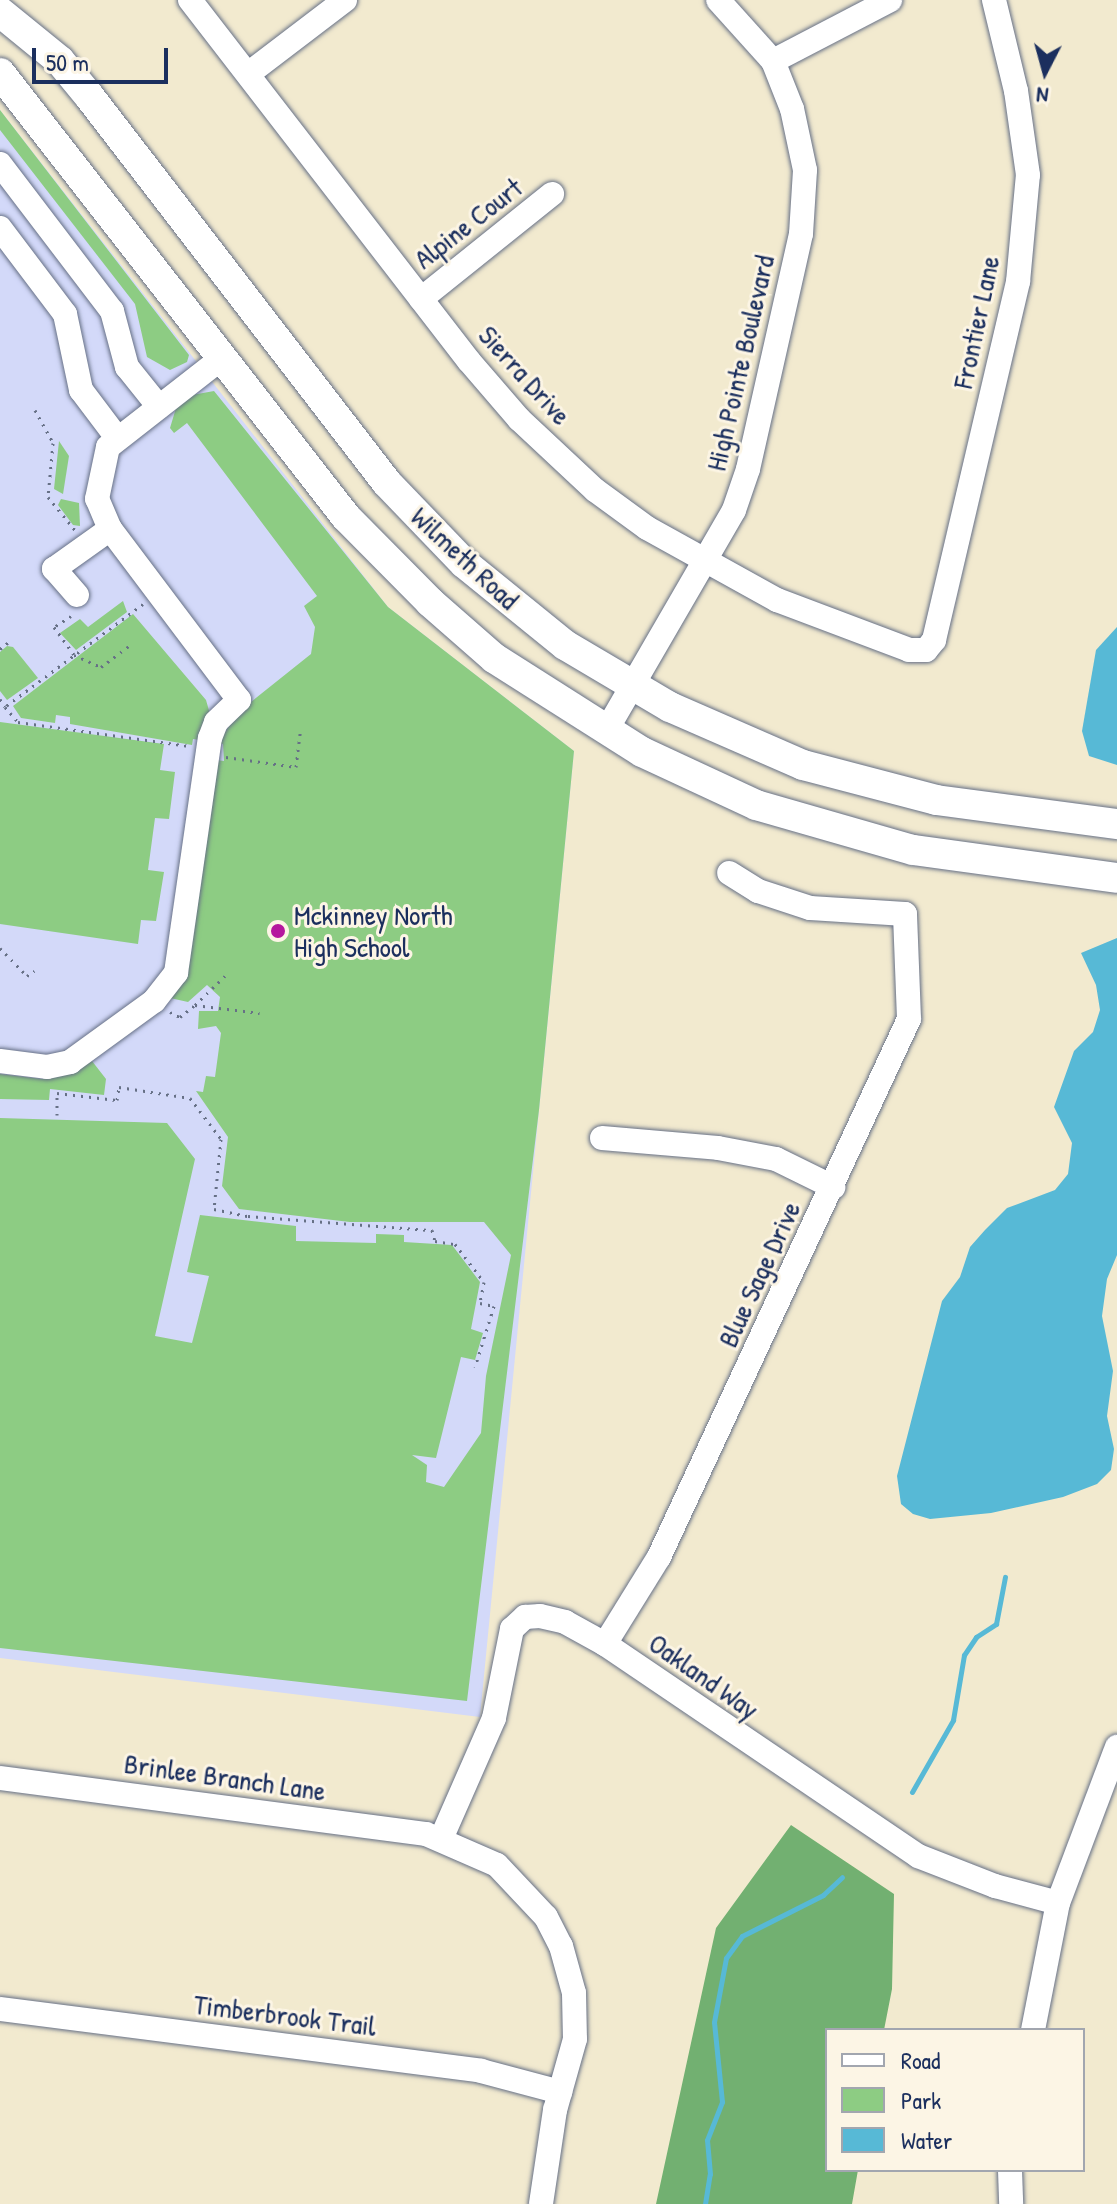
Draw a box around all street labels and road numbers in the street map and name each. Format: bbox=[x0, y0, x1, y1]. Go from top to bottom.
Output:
street label: Alpine Court bbox=[407, 170, 529, 276]
street label: High Pointe Boulevard bbox=[699, 252, 781, 474]
street label: Frontier Lane bbox=[946, 253, 1006, 391]
street label: Sierra Drive bbox=[472, 318, 578, 432]
street label: Wilmeth Road bbox=[404, 500, 526, 616]
street label: Blue Sage Drive bbox=[711, 1196, 807, 1352]
street label: Oakland Way bbox=[642, 1626, 766, 1726]
street label: Brinlee Branch Lane bbox=[122, 1746, 328, 1808]
street label: Timberbrook Trail bbox=[192, 1987, 378, 2043]

